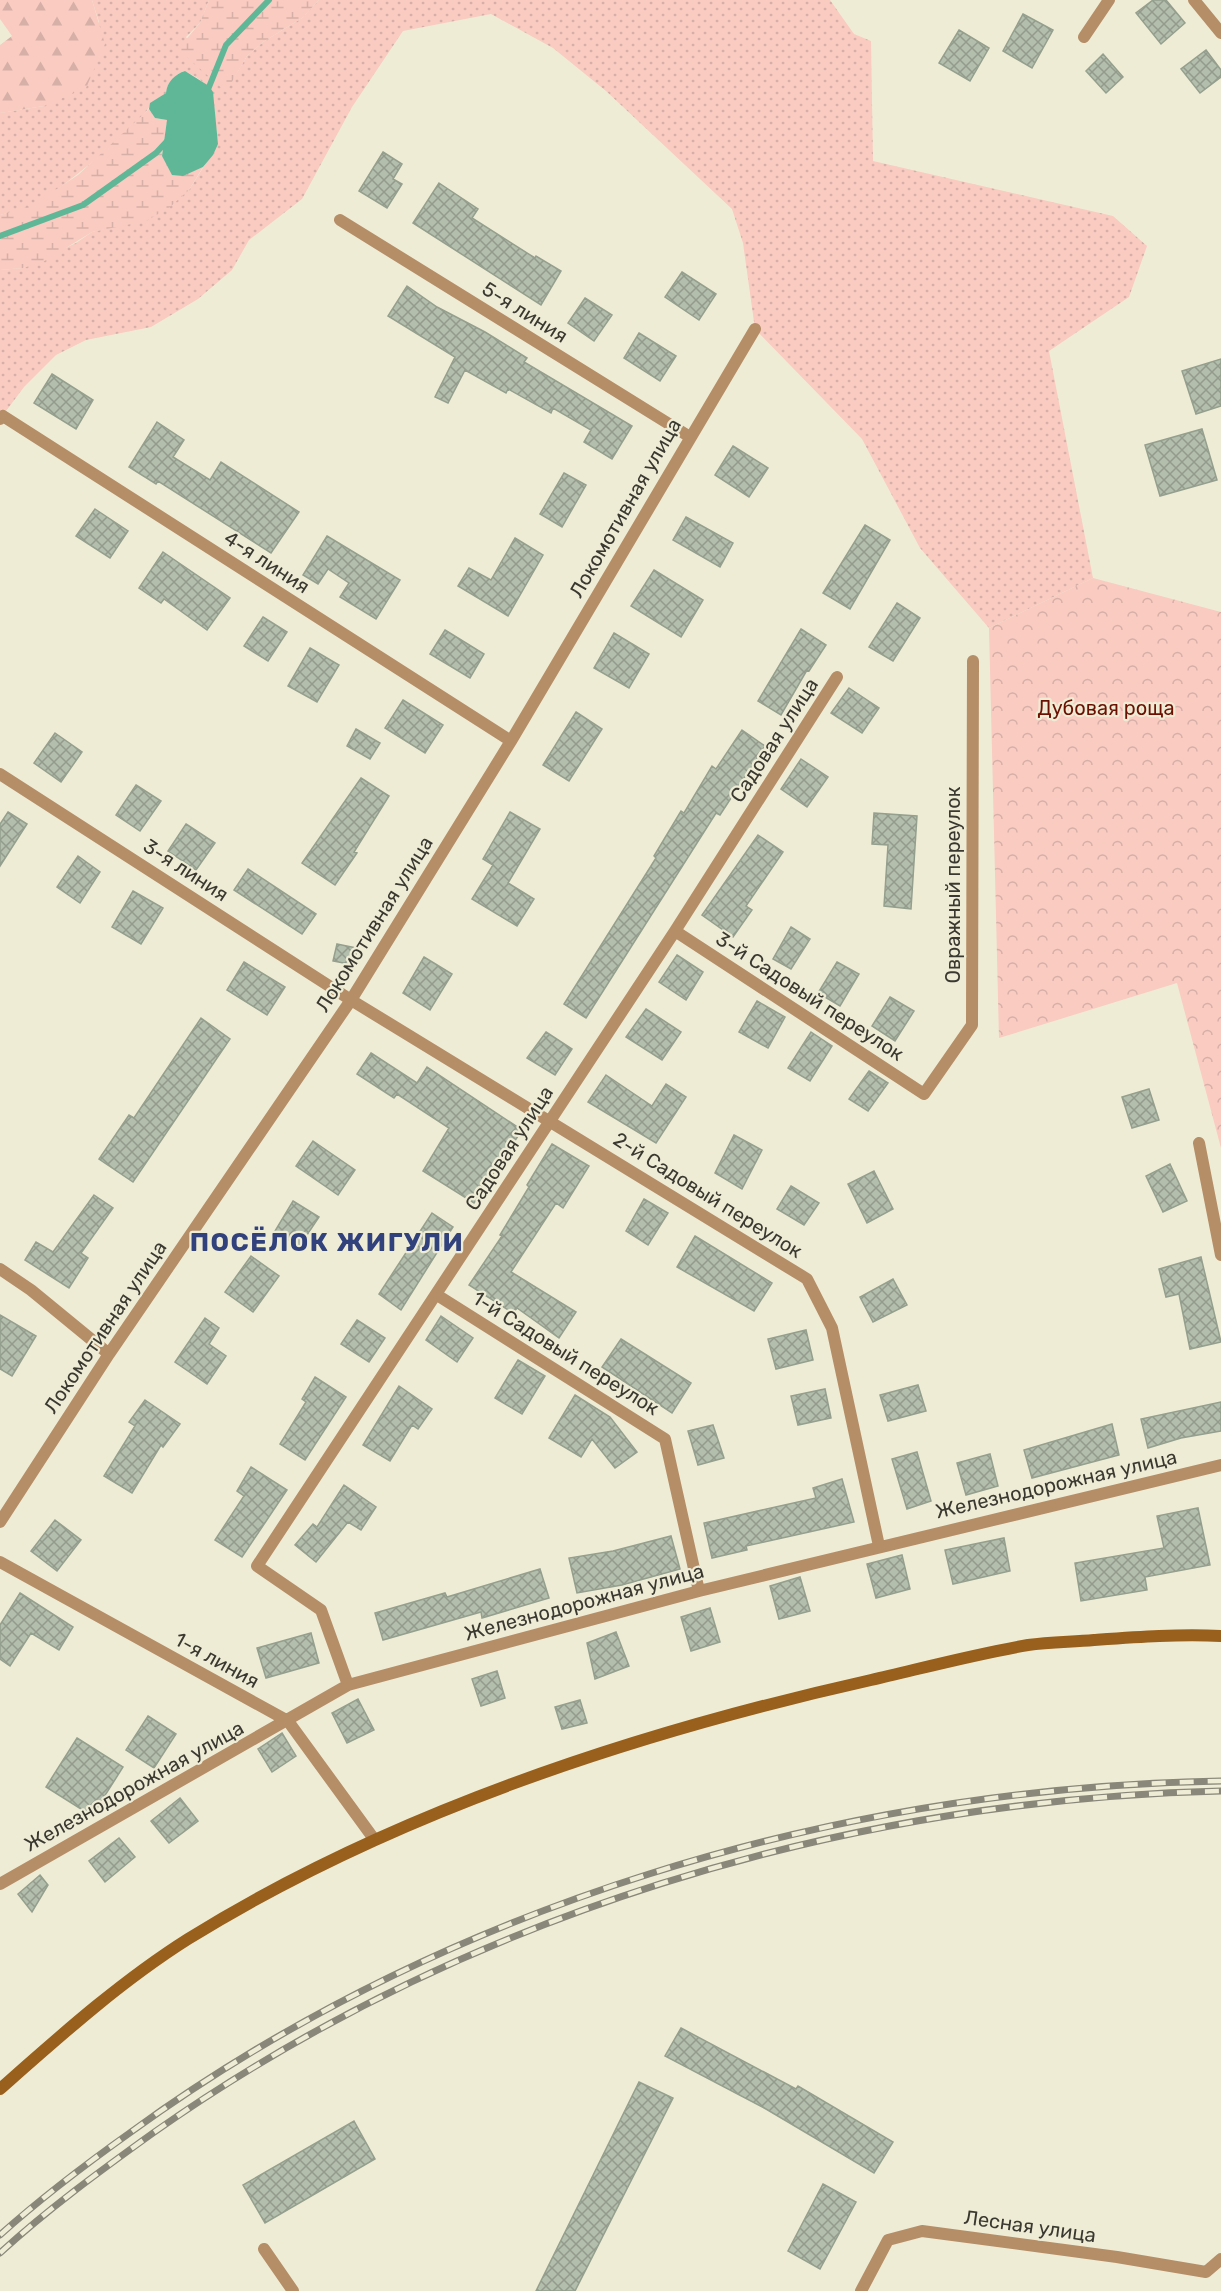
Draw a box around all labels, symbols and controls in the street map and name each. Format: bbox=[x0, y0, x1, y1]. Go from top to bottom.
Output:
street label: 5-я линия bbox=[478, 276, 572, 348]
street label: Локомотивная улица bbox=[564, 414, 686, 602]
street label: 4-я линия bbox=[220, 526, 314, 598]
street label: Садовая улица bbox=[725, 673, 823, 807]
park label: Дубовая роща bbox=[1038, 696, 1174, 720]
street label: Овражный переулок bbox=[941, 786, 965, 984]
street label: Локомотивная улица bbox=[310, 832, 438, 1016]
street label: 3-я линия bbox=[139, 834, 233, 906]
street label: 3-й Садовый переулок bbox=[712, 926, 909, 1066]
street label: Садовая улица bbox=[460, 1081, 558, 1215]
street label: 2-й Садовый переулок bbox=[609, 1127, 807, 1263]
district label: ПОСЁЛОК ЖИГУЛИ bbox=[190, 1226, 464, 1258]
street label: Локомотивная улица bbox=[38, 1236, 172, 1418]
street label: 1-й Садовый переулок bbox=[468, 1286, 664, 1420]
street label: Железнодорожная улица bbox=[933, 1445, 1179, 1523]
street label: Железнодорожная улица bbox=[462, 1558, 706, 1646]
street label: 1-я линия bbox=[170, 1627, 264, 1693]
street label: Железнодорожная улица bbox=[20, 1716, 248, 1856]
street label: Лесная улица bbox=[963, 2205, 1097, 2247]

